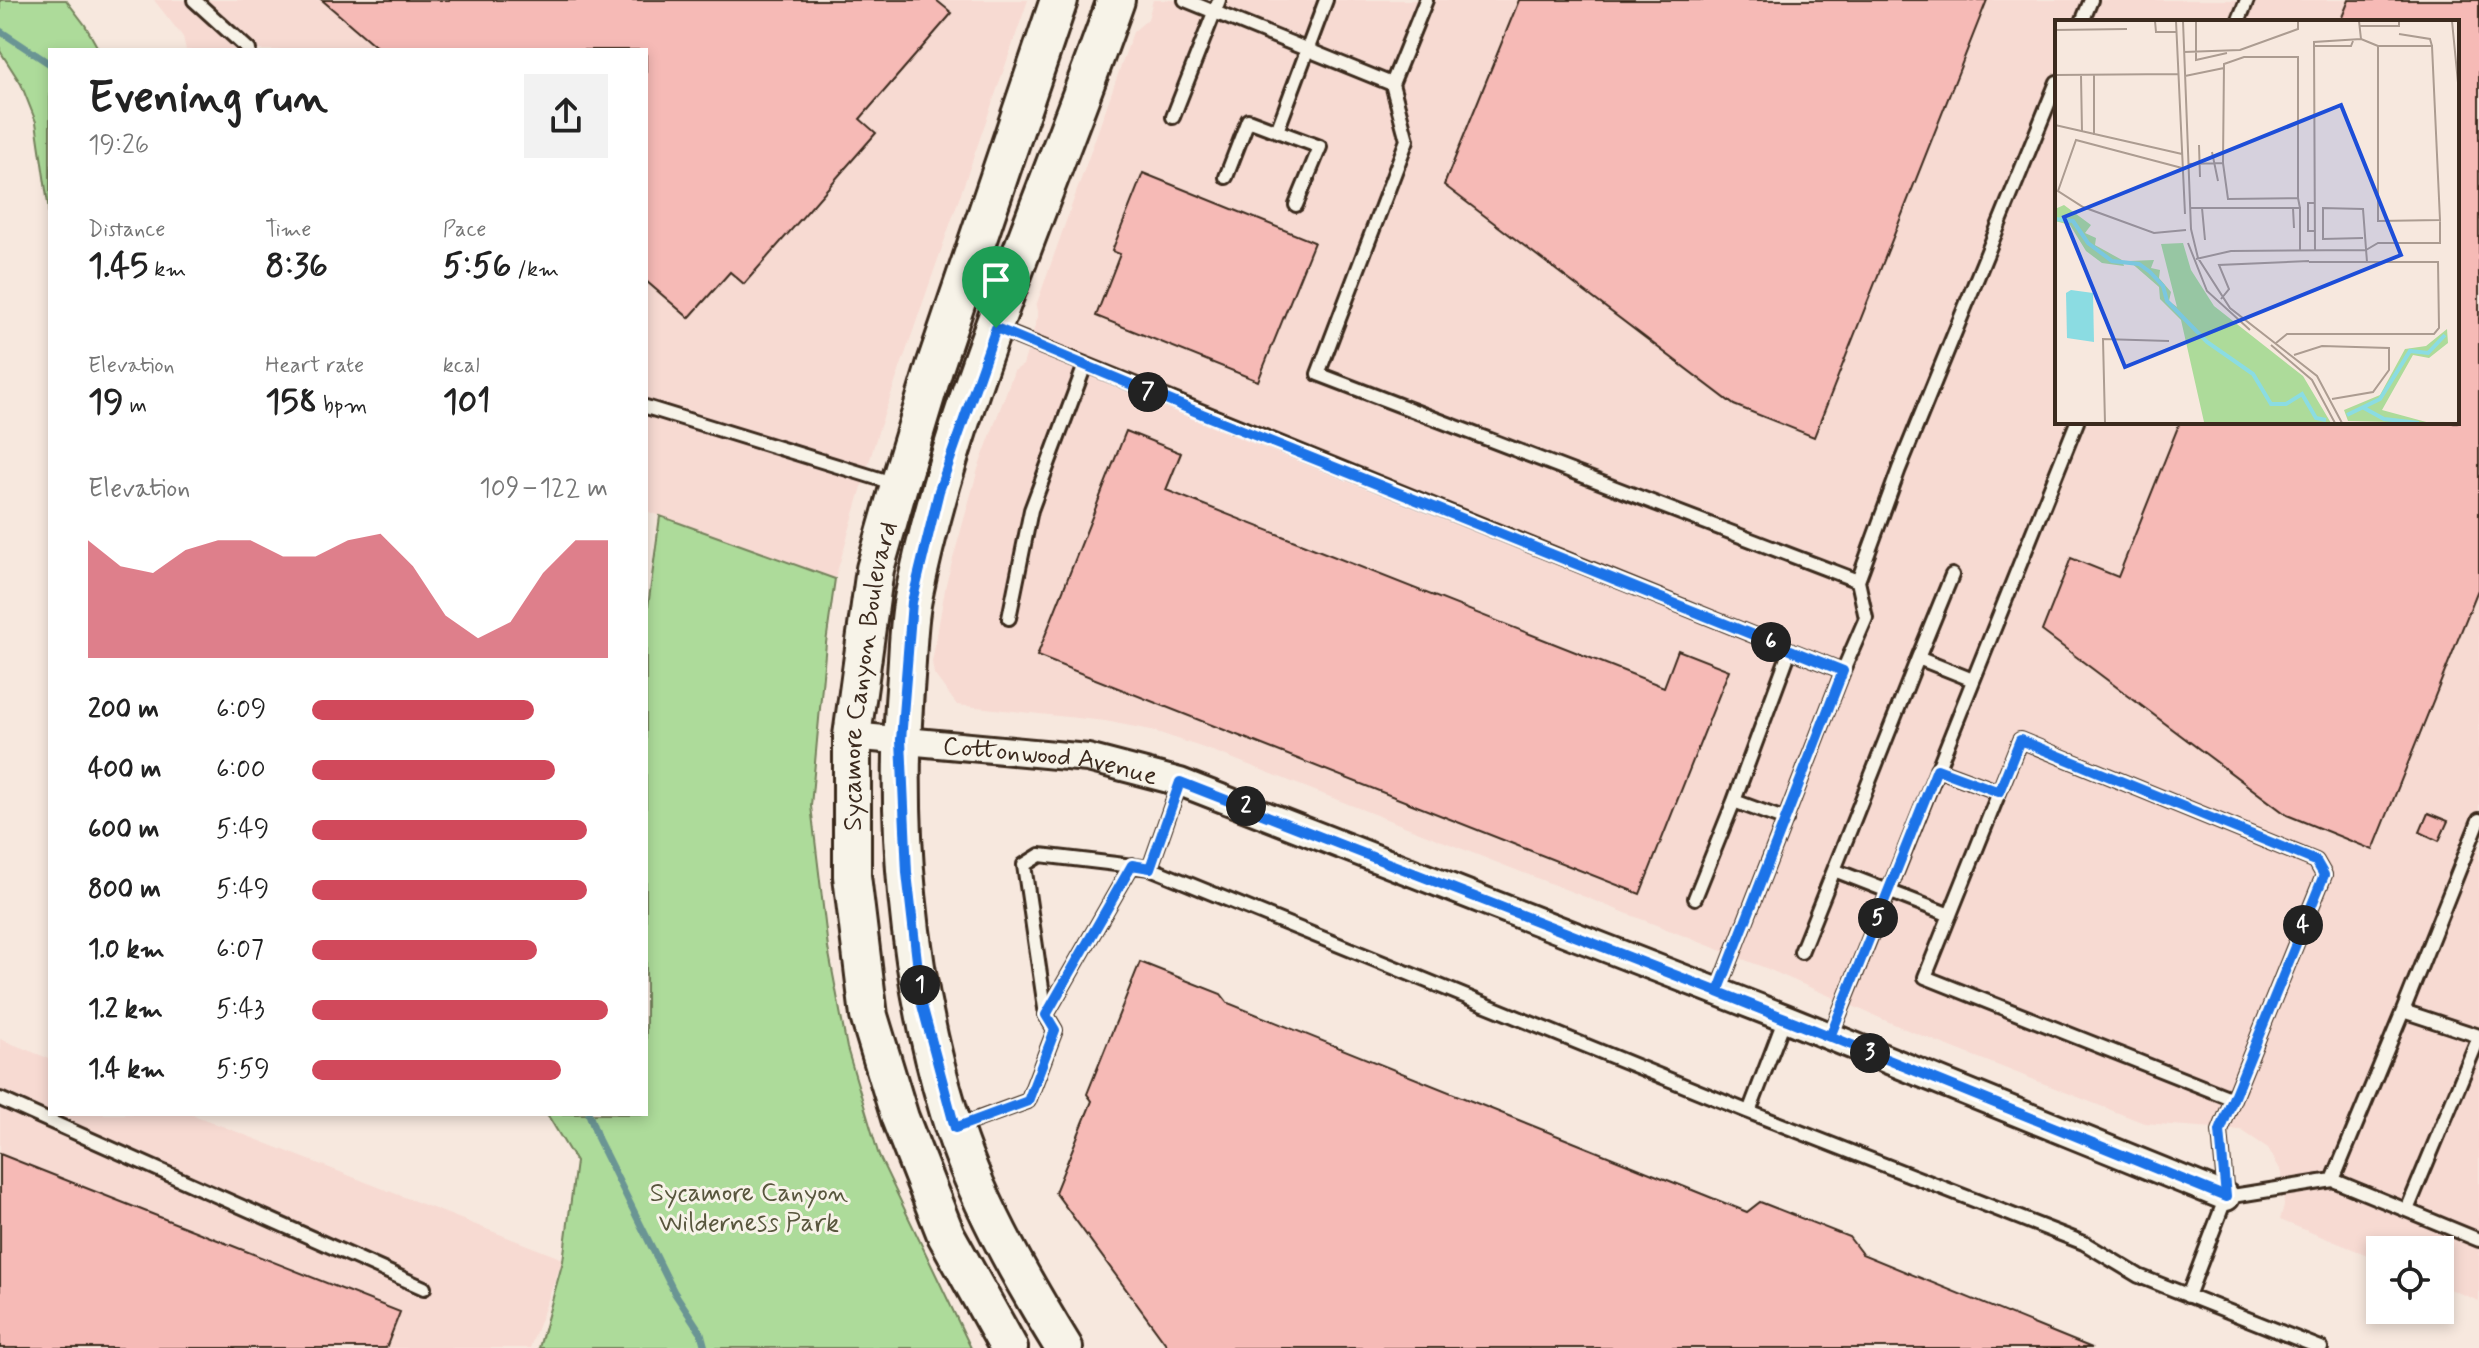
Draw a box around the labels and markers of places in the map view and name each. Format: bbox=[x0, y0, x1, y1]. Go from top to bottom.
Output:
pin bbox=[962, 246, 1030, 328]
pin: 7 bbox=[1128, 372, 1168, 412]
pin: 6 bbox=[1751, 622, 1791, 662]
pin: 2 bbox=[1226, 786, 1266, 826]
pin: 5 bbox=[1858, 898, 1898, 938]
pin: 4 bbox=[2283, 905, 2323, 945]
pin: 1 bbox=[900, 965, 940, 1005]
pin: 3 bbox=[1850, 1033, 1890, 1073]

